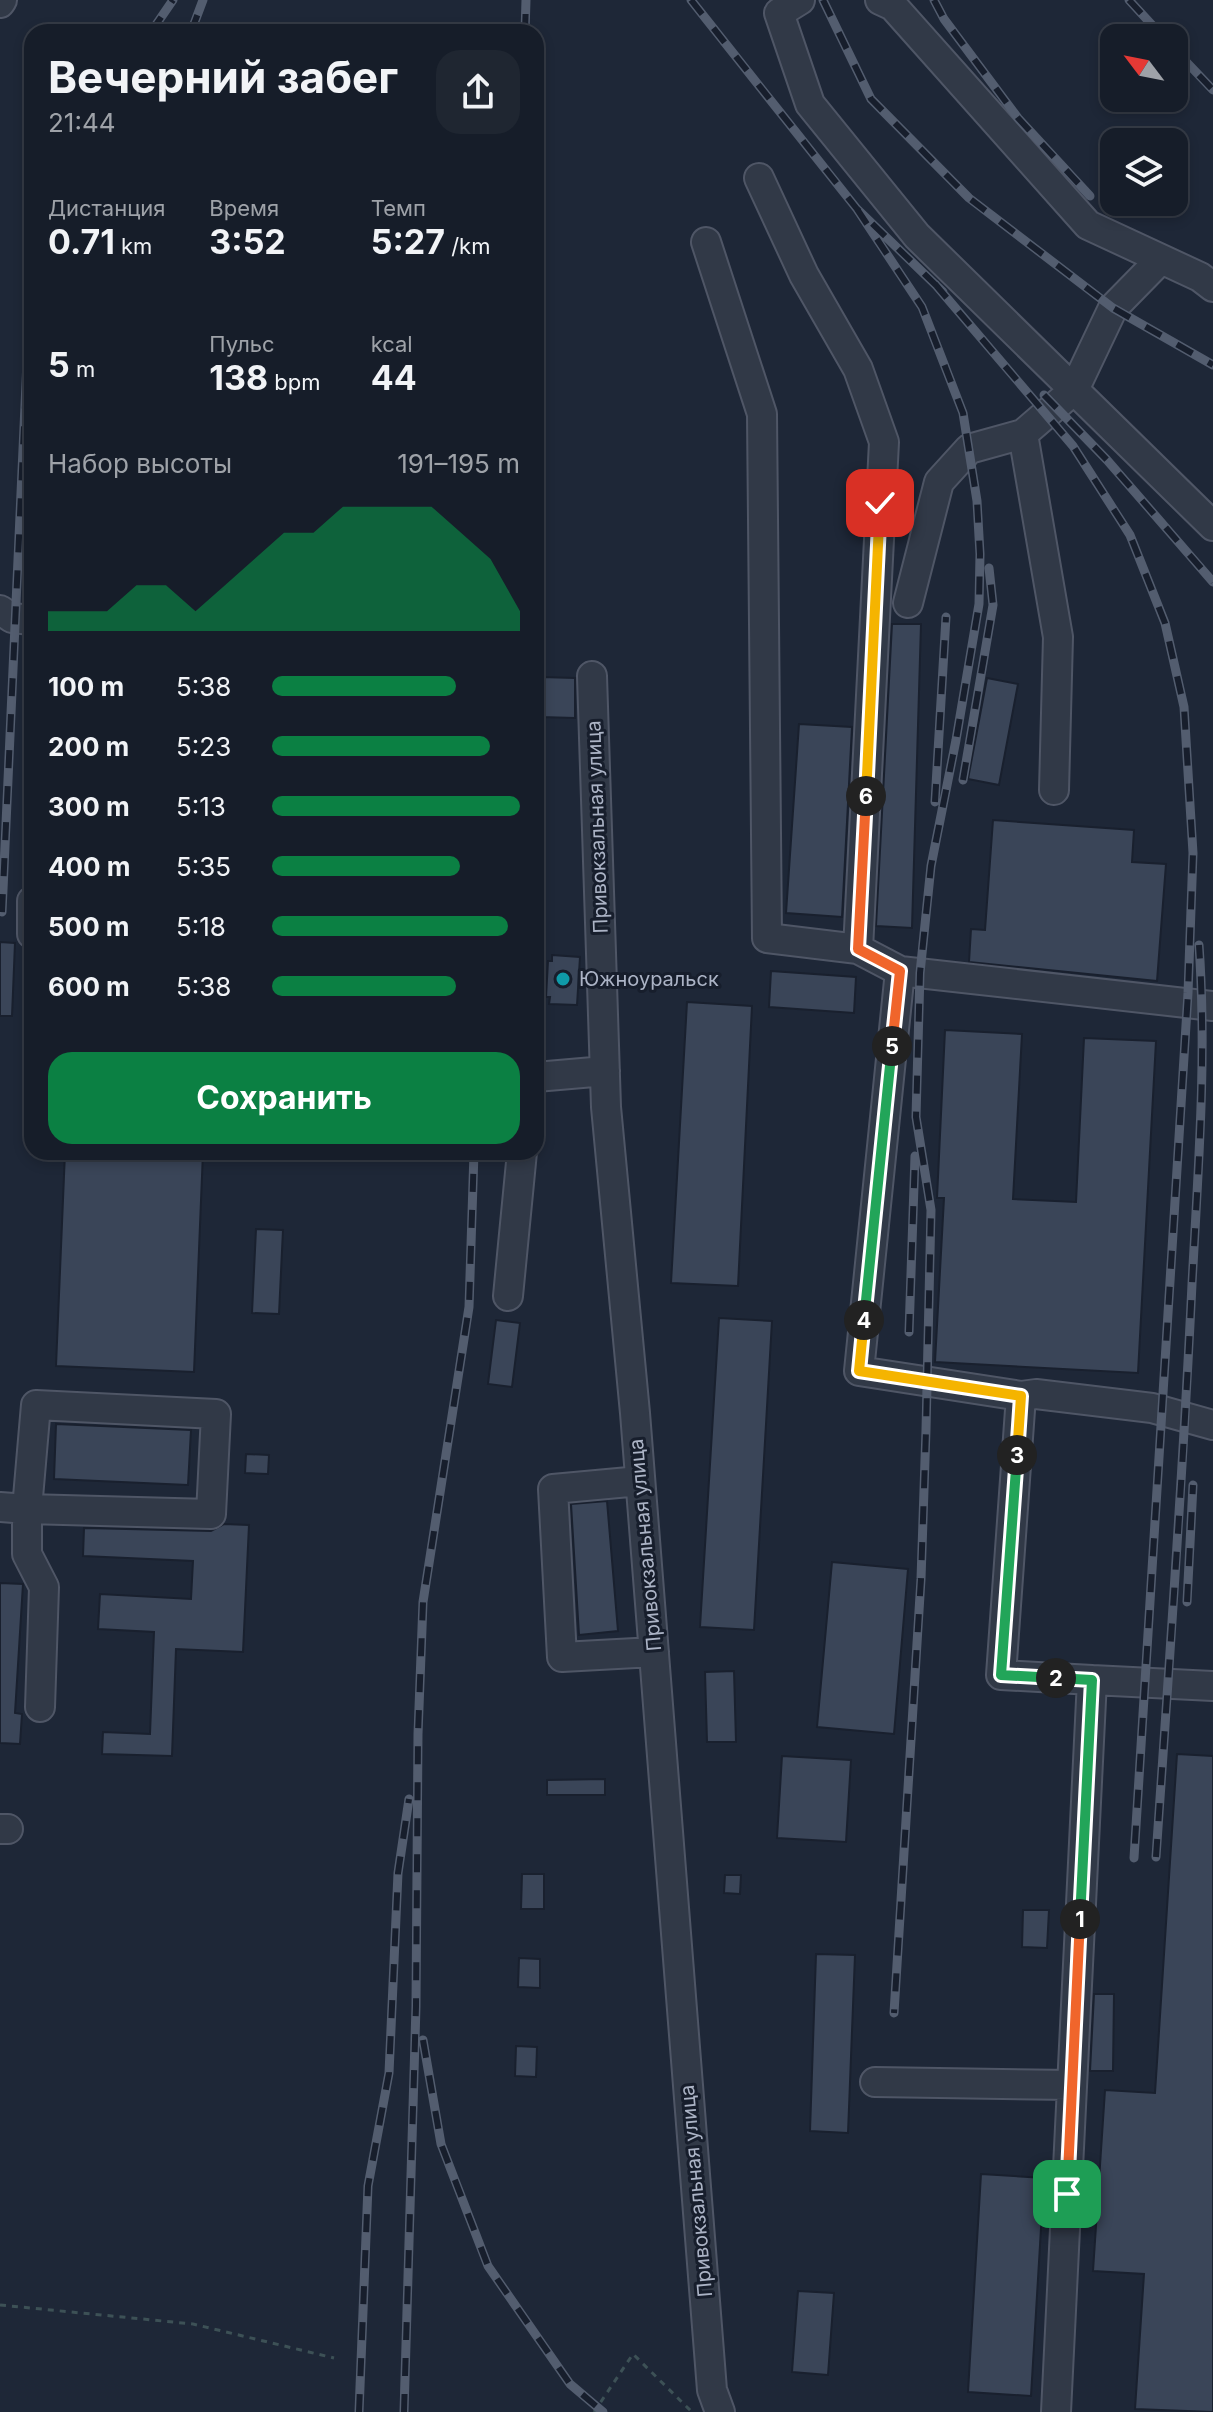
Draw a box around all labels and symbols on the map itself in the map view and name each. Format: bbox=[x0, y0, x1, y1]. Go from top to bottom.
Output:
north arrow bbox=[1100, 24, 1188, 112]
pin bbox=[846, 469, 914, 537]
street label: Привокзальная улица bbox=[581, 720, 613, 934]
pin: 6 bbox=[846, 776, 886, 816]
place label: Южноуральск bbox=[579, 967, 719, 991]
marker: Южноуральск bbox=[554, 970, 572, 988]
pin: 5 bbox=[872, 1026, 912, 1066]
pin: 4 bbox=[844, 1300, 884, 1340]
pin: 3 bbox=[997, 1435, 1037, 1475]
street label: Привокзальная улица bbox=[624, 1438, 666, 1652]
pin: 2 bbox=[1036, 1658, 1076, 1698]
pin: 1 bbox=[1060, 1899, 1100, 1939]
street label: Привокзальная улица bbox=[675, 2084, 717, 2298]
pin bbox=[1033, 2160, 1101, 2228]

